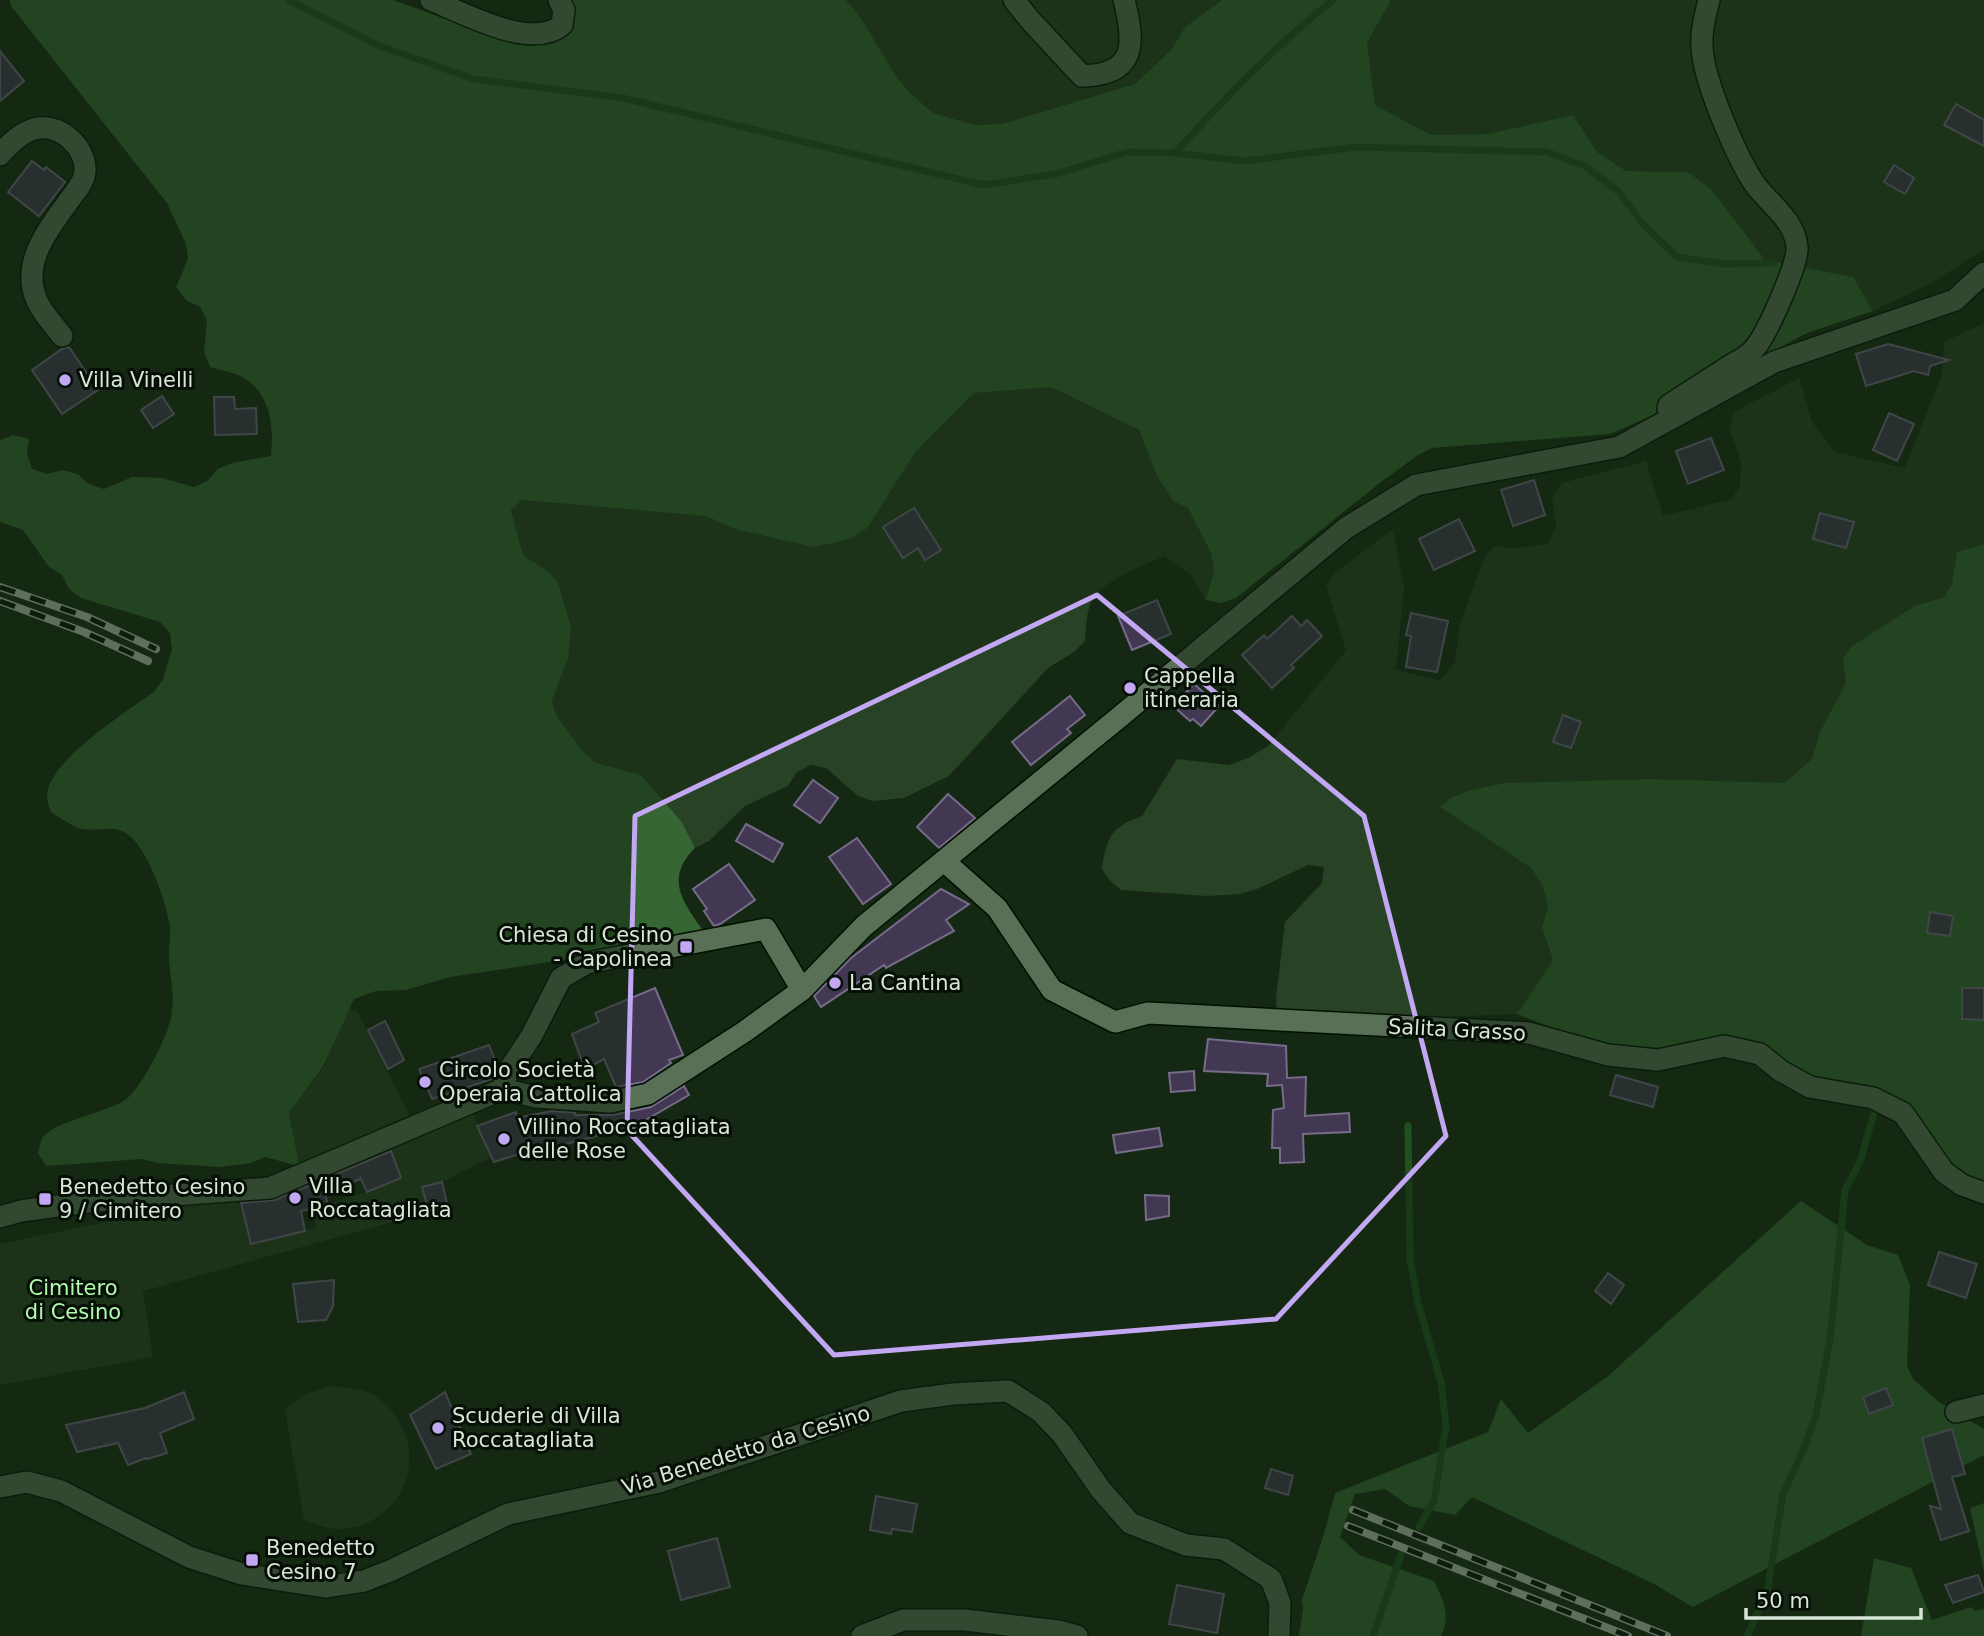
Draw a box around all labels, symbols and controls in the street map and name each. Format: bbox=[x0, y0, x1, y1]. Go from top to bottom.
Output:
place label: Villa Vinelli bbox=[79, 368, 193, 392]
marker: Villa Vinelli bbox=[57, 372, 73, 388]
place label: Cappella itineraria bbox=[1144, 664, 1239, 712]
marker: Cappella itineraria bbox=[1122, 680, 1138, 696]
place label: Chiesa di Cesino - Capolinea bbox=[498, 923, 672, 971]
marker: Chiesa di Cesino - Capolinea bbox=[678, 939, 694, 955]
place label: La Cantina bbox=[849, 971, 961, 995]
marker: La Cantina bbox=[827, 975, 843, 991]
street label: Salita Grasso bbox=[1387, 1014, 1527, 1046]
place label: Circolo Società Operaia Cattolica bbox=[439, 1058, 622, 1106]
marker: Circolo Società Operaia Cattolica bbox=[417, 1074, 433, 1090]
place label: Villino Roccatagliata delle Rose bbox=[518, 1115, 731, 1163]
marker: Villino Roccatagliata delle Rose bbox=[496, 1131, 512, 1147]
place label: Villa Roccatagliata bbox=[309, 1174, 452, 1222]
place label: Benedetto Cesino 9 / Cimitero bbox=[59, 1175, 245, 1223]
marker: Villa Roccatagliata bbox=[287, 1190, 303, 1206]
marker: Benedetto Cesino 9 / Cimitero bbox=[37, 1191, 53, 1207]
park label: Cimitero di Cesino bbox=[25, 1276, 121, 1324]
street label: Via Benedetto da Cesino bbox=[619, 1401, 873, 1499]
place label: Scuderie di Villa Roccatagliata bbox=[452, 1404, 621, 1452]
marker: Scuderie di Villa Roccatagliata bbox=[430, 1420, 446, 1436]
place label: Benedetto Cesino 7 bbox=[266, 1536, 375, 1584]
marker: Benedetto Cesino 7 bbox=[244, 1552, 260, 1568]
scale bar bbox=[1746, 1576, 1921, 1620]
text: 50 m bbox=[1756, 1589, 1810, 1613]

